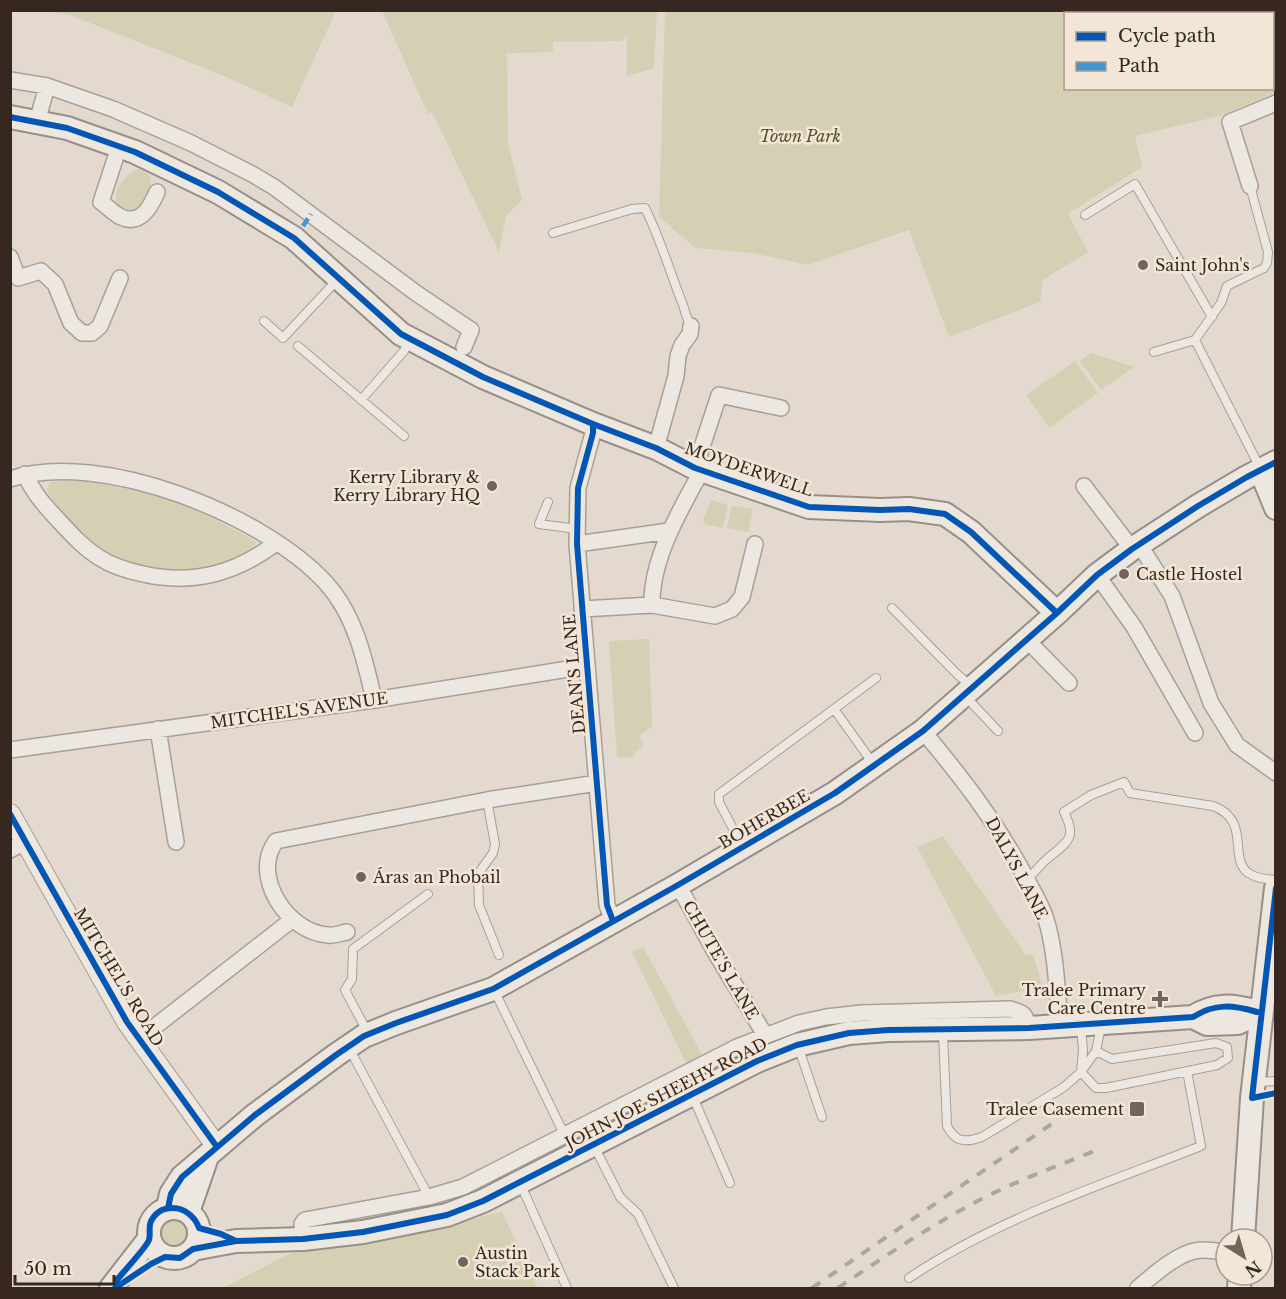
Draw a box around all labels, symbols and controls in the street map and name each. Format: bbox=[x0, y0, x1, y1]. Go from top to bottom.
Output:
legend bbox=[1064, 12, 1274, 90]
text: Cycle path bbox=[1118, 25, 1216, 47]
text: Path bbox=[1118, 55, 1159, 77]
park label: Town Park bbox=[759, 126, 841, 146]
place label: Saint John's bbox=[1155, 255, 1250, 275]
marker: Saint John's bbox=[1136, 258, 1150, 272]
street label: MOYDERWELL bbox=[682, 438, 816, 500]
place label: Kerry Library & Kerry Library HQ bbox=[333, 467, 480, 505]
marker: Kerry Library & Kerry Library HQ bbox=[485, 479, 499, 493]
place label: Castle Hostel bbox=[1136, 564, 1242, 584]
marker: Castle Hostel bbox=[1117, 567, 1131, 581]
street label: DEAN'S LANE bbox=[559, 613, 589, 735]
street label: MITCHEL'S AVENUE bbox=[209, 688, 389, 732]
street label: BOHERBEE bbox=[715, 785, 813, 853]
street label: DALYS LANE bbox=[982, 813, 1052, 923]
place label: Áras an Phobail bbox=[372, 867, 501, 887]
marker: Áras an Phobail bbox=[354, 870, 368, 884]
street label: CHUTE'S LANE bbox=[679, 897, 763, 1023]
street label: MITCHEL'S ROAD bbox=[70, 904, 168, 1050]
place label: Tralee Primary Care Centre bbox=[1022, 980, 1147, 1018]
marker: Tralee Primary Care Centre bbox=[1151, 990, 1169, 1008]
street label: JOHN JOE SHEEHY ROAD bbox=[560, 1033, 771, 1154]
place label: Tralee Casement bbox=[986, 1099, 1124, 1119]
marker: Tralee Casement bbox=[1128, 1100, 1146, 1118]
north arrow bbox=[1214, 1227, 1274, 1287]
place label: Austin Stack Park bbox=[474, 1243, 560, 1281]
scale bar bbox=[15, 1248, 114, 1286]
marker: Austin Stack Park bbox=[456, 1255, 470, 1269]
text: N bbox=[1241, 1256, 1265, 1281]
text: 50 m bbox=[24, 1258, 72, 1280]

